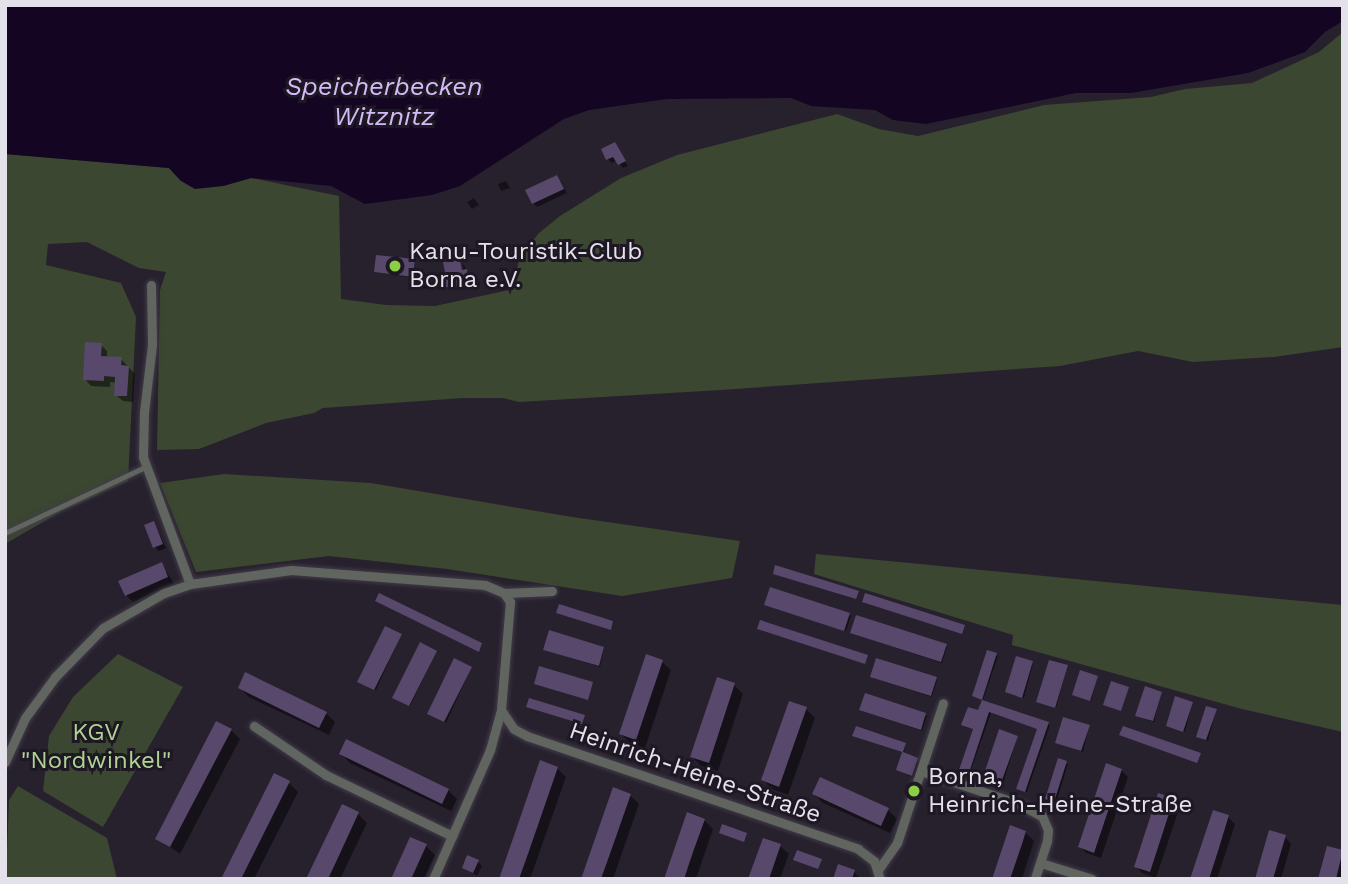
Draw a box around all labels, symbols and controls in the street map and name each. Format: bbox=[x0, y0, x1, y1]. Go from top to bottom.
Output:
water label: Speicherbecken Witznitz bbox=[285, 71, 483, 132]
place label: Kanu-Touristik-Club Borna e.V. bbox=[409, 238, 642, 294]
marker: Kanu-Touristik-Club Borna e.V. bbox=[387, 258, 403, 274]
street label: Heinrich-Heine-Straße bbox=[565, 716, 825, 830]
park label: KGV "Nordwinkel" bbox=[21, 719, 171, 775]
place label: Borna, Heinrich-Heine-Straße bbox=[928, 763, 1192, 819]
marker: Borna, Heinrich-Heine-Straße bbox=[906, 783, 922, 799]

